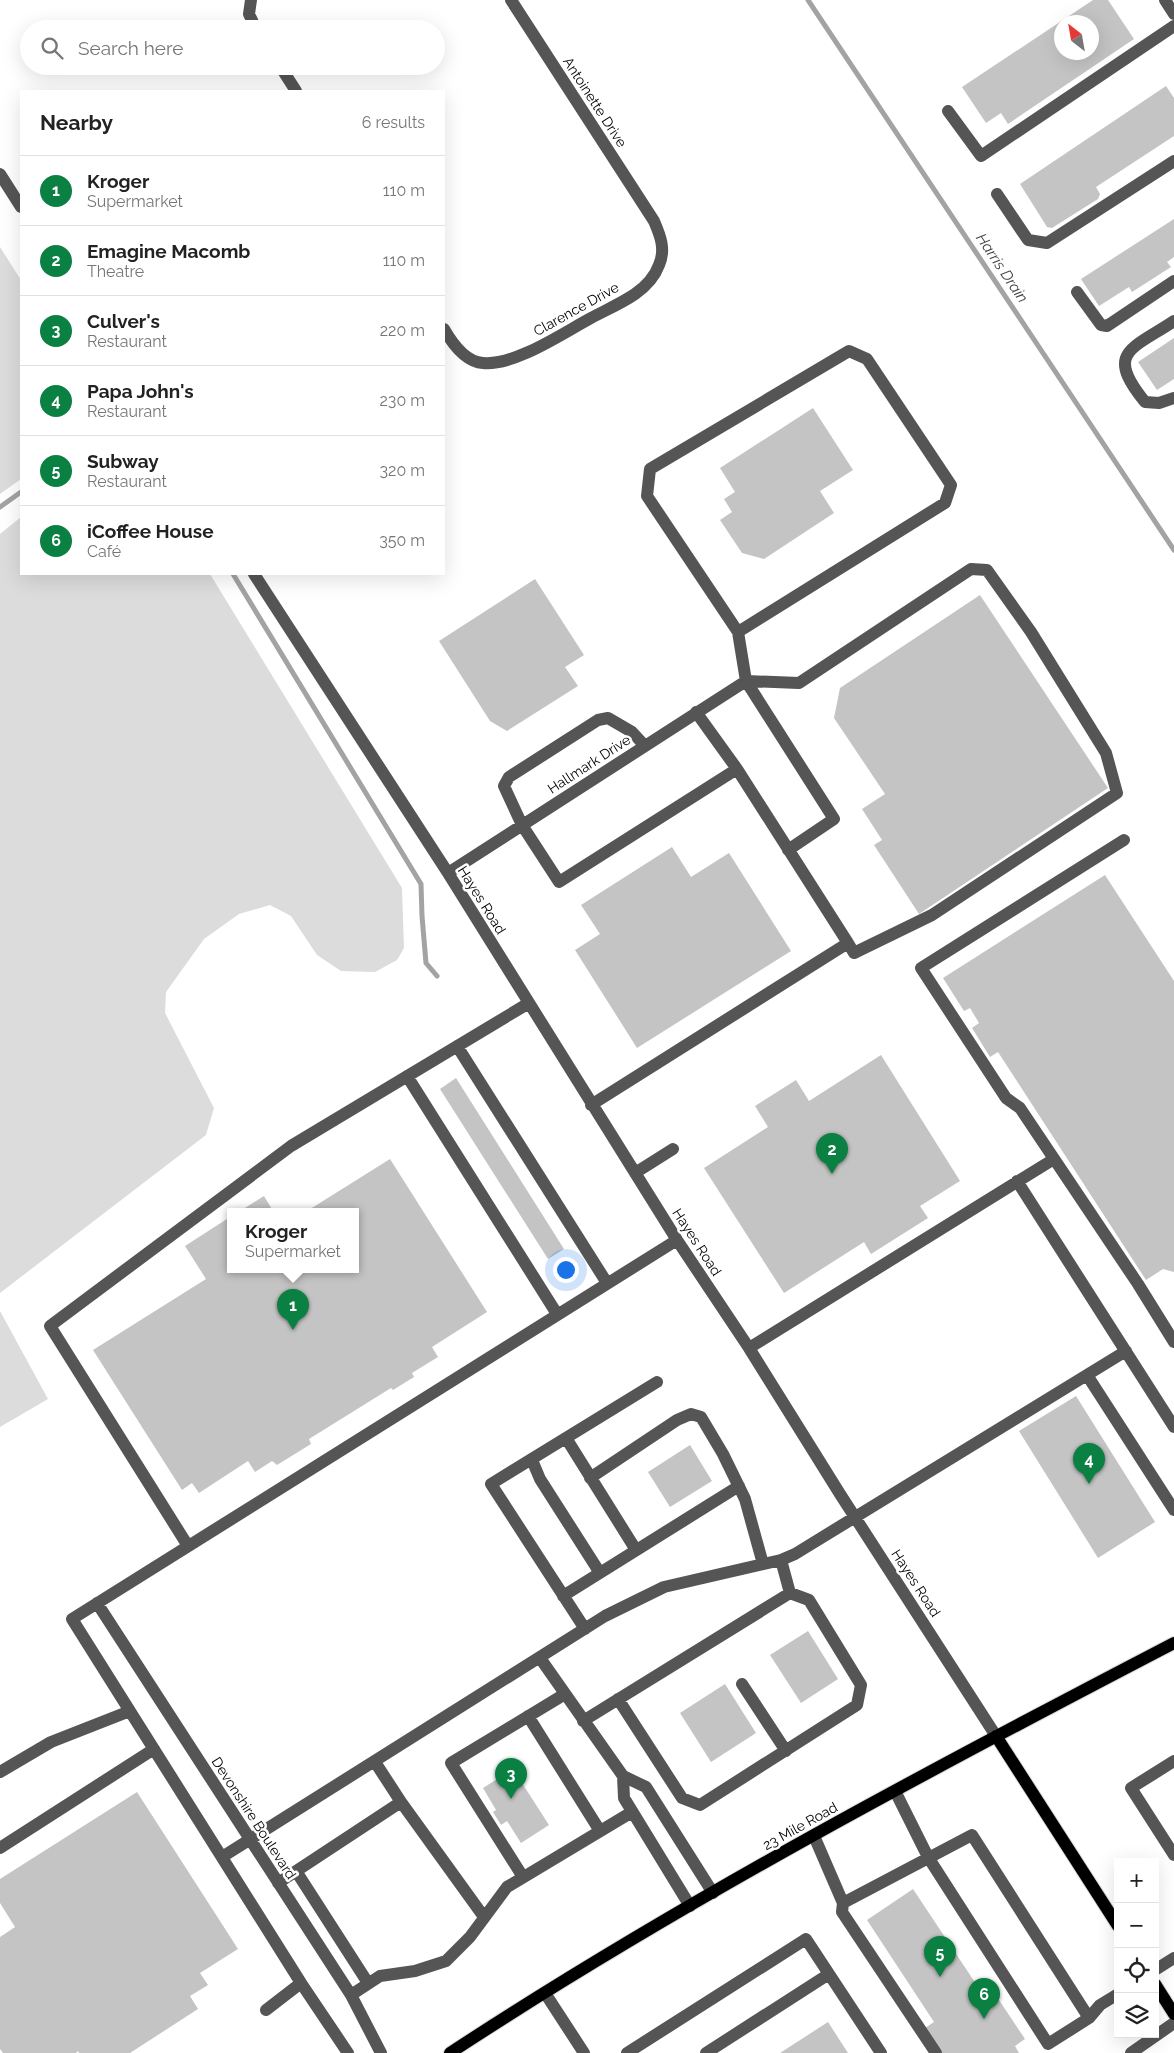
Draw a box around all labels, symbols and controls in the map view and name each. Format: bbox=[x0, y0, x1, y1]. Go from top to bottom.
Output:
north arrow bbox=[1054, 15, 1099, 60]
search box bbox=[20, 20, 445, 75]
icon: search bbox=[38, 34, 66, 62]
text: Search here bbox=[78, 37, 184, 59]
street label: Antoinette Drive bbox=[560, 54, 630, 150]
text: Nearby bbox=[40, 110, 113, 135]
text: 6 results bbox=[362, 113, 425, 132]
text: Kroger bbox=[87, 170, 149, 192]
text: 1 bbox=[52, 181, 60, 200]
text: 110 m bbox=[383, 181, 425, 200]
text: Supermarket bbox=[87, 192, 183, 211]
water label: Harris Drain bbox=[972, 230, 1032, 306]
text: Emagine Macomb bbox=[87, 240, 250, 262]
text: 2 bbox=[51, 251, 61, 270]
text: 110 m bbox=[383, 251, 425, 270]
text: Theatre bbox=[87, 262, 144, 281]
street label: Clarence Drive bbox=[531, 279, 621, 339]
text: Culver's bbox=[87, 310, 160, 332]
text: 3 bbox=[52, 321, 60, 340]
text: 220 m bbox=[380, 321, 425, 340]
text: Restaurant bbox=[87, 332, 167, 351]
text: Papa John's bbox=[87, 380, 194, 402]
text: 4 bbox=[51, 391, 61, 410]
text: 230 m bbox=[380, 391, 425, 410]
text: Restaurant bbox=[87, 402, 167, 421]
text: Subway bbox=[87, 450, 159, 472]
text: 5 bbox=[52, 461, 60, 480]
text: 320 m bbox=[380, 461, 425, 480]
text: Restaurant bbox=[87, 472, 167, 491]
text: iCoffee House bbox=[87, 520, 214, 542]
text: 6 bbox=[51, 531, 61, 550]
text: 350 m bbox=[379, 531, 425, 550]
text: Café bbox=[87, 542, 121, 561]
street label: Hallmark Drive bbox=[545, 731, 633, 797]
street label: Hayes Road bbox=[455, 863, 509, 937]
pin: 2 bbox=[816, 1133, 848, 1174]
street label: Hayes Road bbox=[669, 1205, 725, 1279]
popup bbox=[227, 1208, 359, 1273]
text: Kroger bbox=[245, 1220, 307, 1242]
text: Supermarket bbox=[245, 1242, 341, 1261]
your location bbox=[553, 1257, 579, 1283]
pin: 1 bbox=[277, 1289, 309, 1330]
pin: 4 bbox=[1073, 1443, 1105, 1484]
street label: Hayes Road bbox=[888, 1546, 944, 1620]
street label: Devonshire Boulevard bbox=[209, 1754, 299, 1882]
pin: 3 bbox=[495, 1758, 527, 1799]
street label: 23 Mile Road bbox=[760, 1799, 840, 1853]
map controls bbox=[1114, 1858, 1159, 2038]
button: + bbox=[1114, 1858, 1159, 1903]
button: − bbox=[1114, 1903, 1159, 1948]
pin: 5 bbox=[924, 1936, 956, 1977]
button: locate bbox=[1114, 1948, 1159, 1993]
pin: 6 bbox=[968, 1978, 1000, 2019]
button: layers bbox=[1114, 1993, 1159, 2038]

